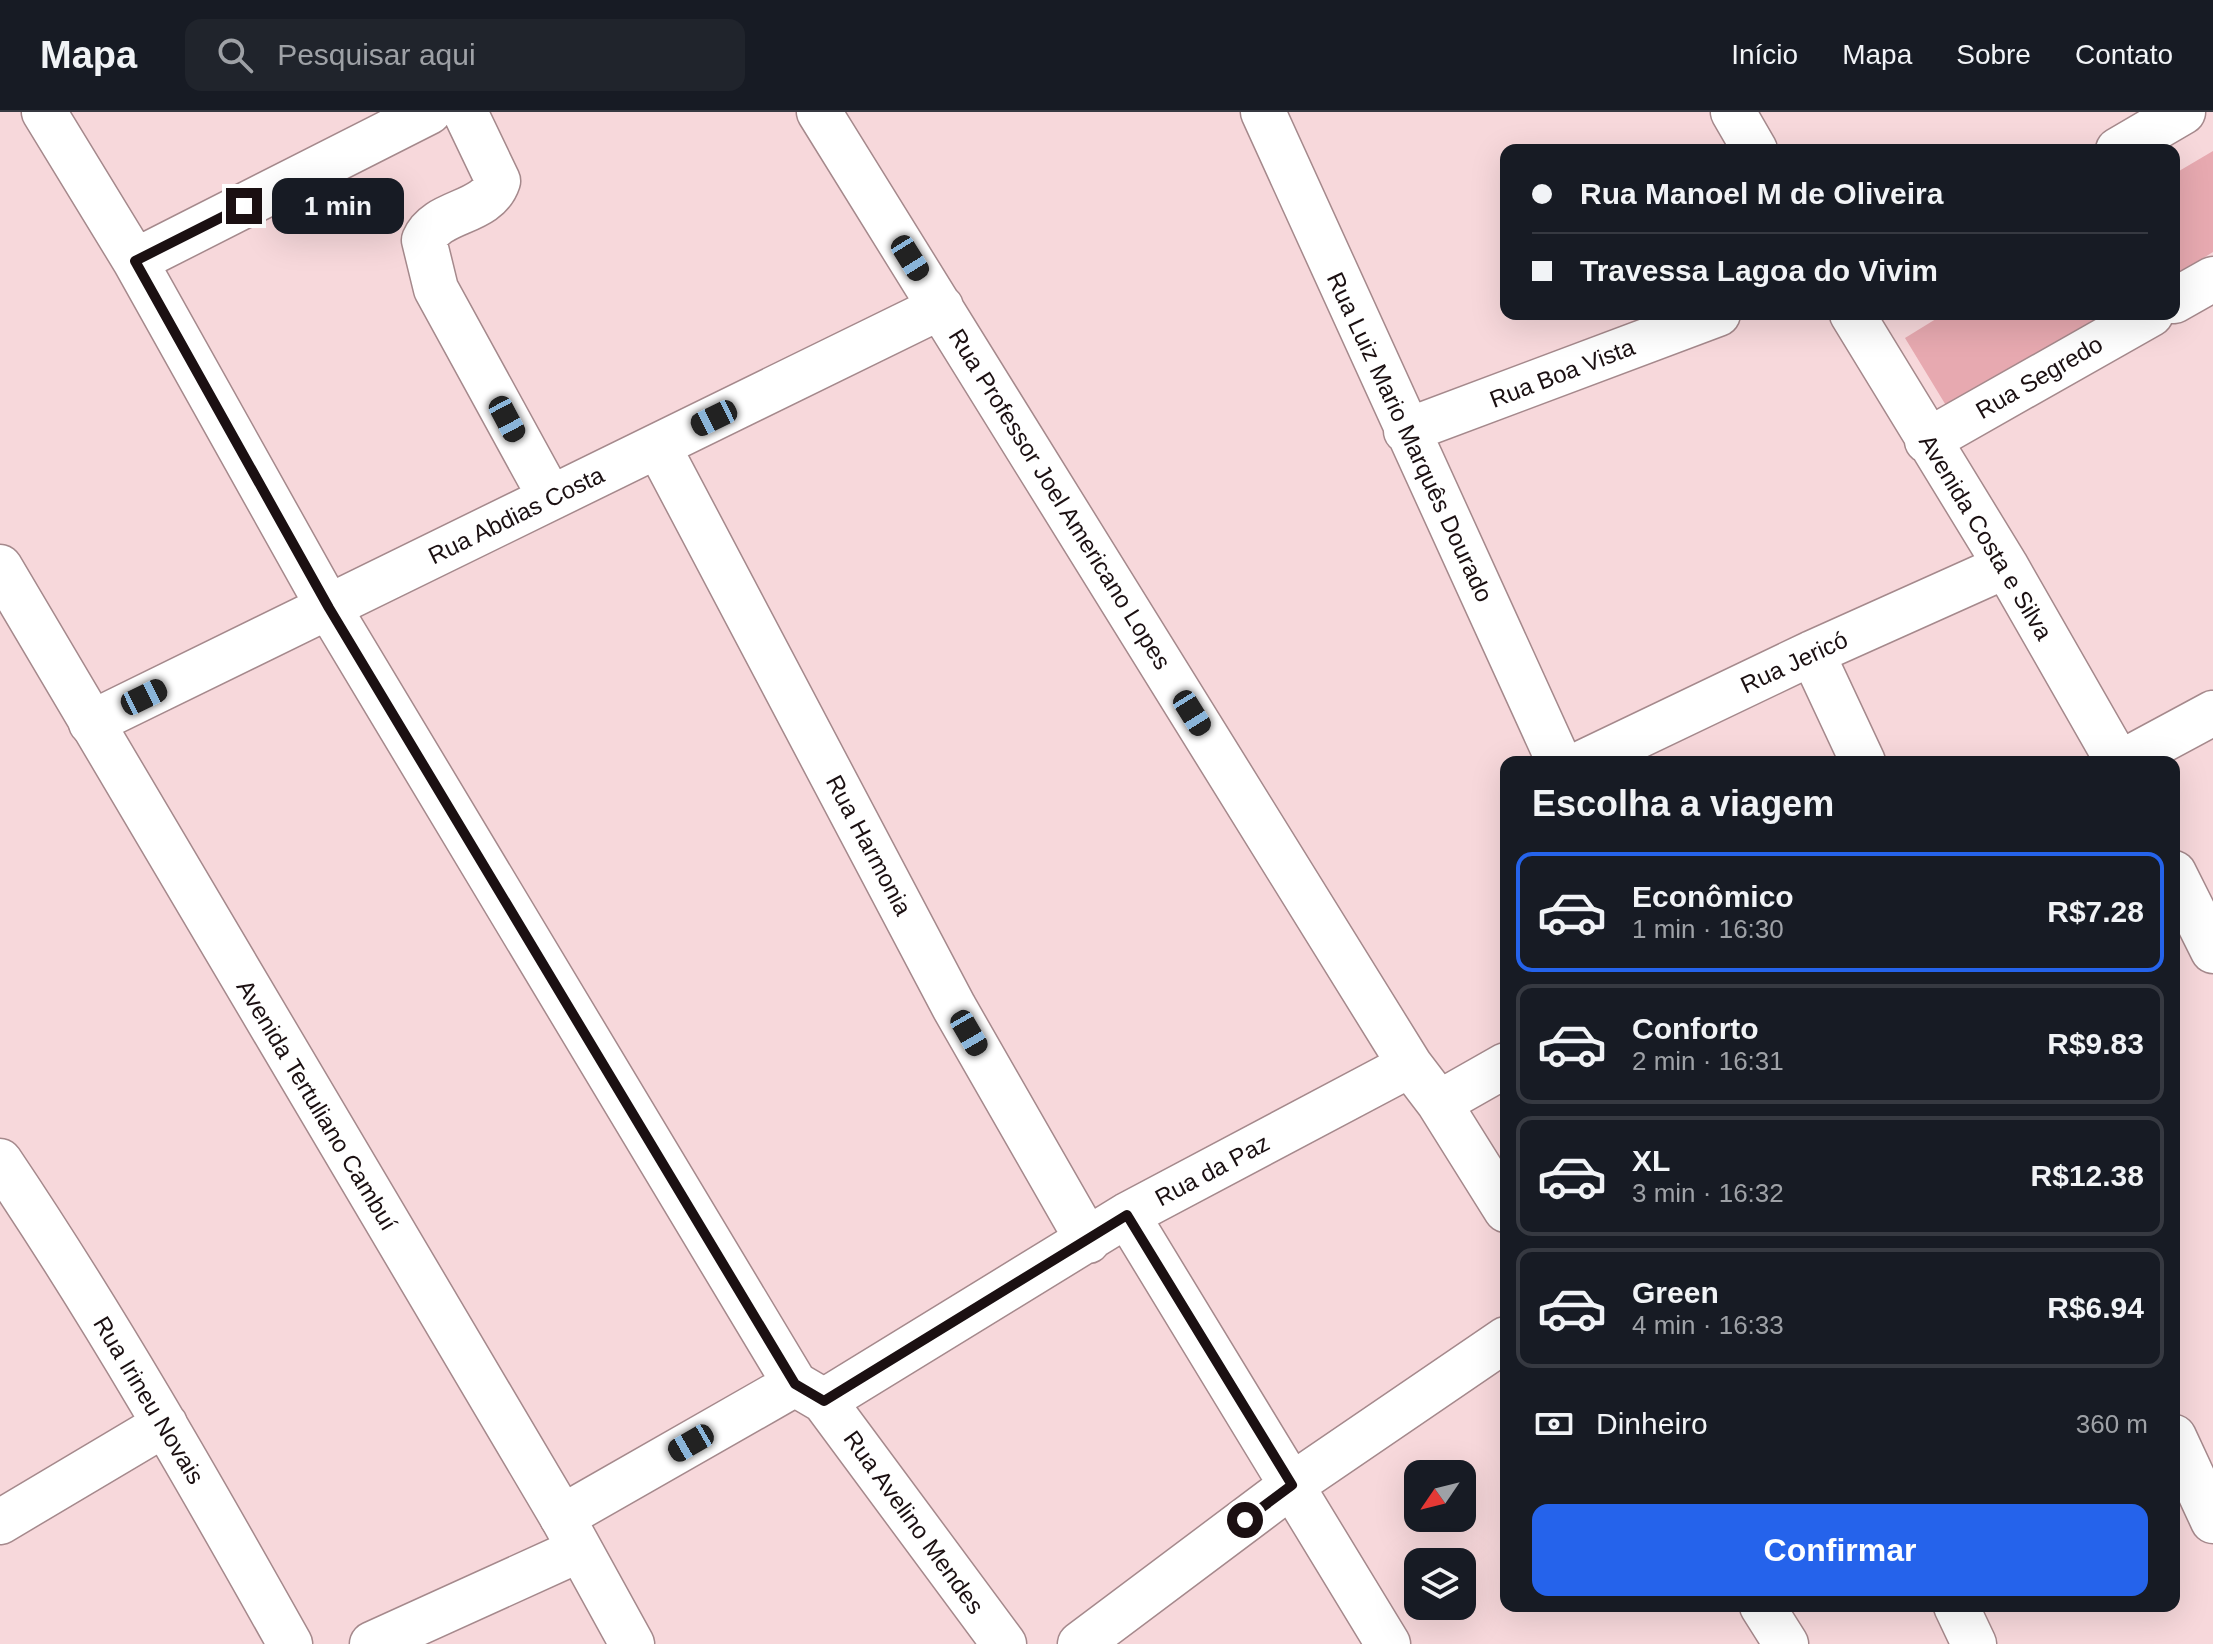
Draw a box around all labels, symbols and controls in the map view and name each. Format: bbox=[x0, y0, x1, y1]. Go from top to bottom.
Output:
search box bbox=[185, 19, 745, 91]
icon: search bbox=[213, 33, 257, 77]
text: Mapa bbox=[40, 34, 137, 76]
text: Pesquisar aqui bbox=[277, 38, 476, 71]
text: Início bbox=[1731, 39, 1798, 70]
text: Mapa bbox=[1842, 39, 1912, 70]
text: Sobre bbox=[1956, 39, 2031, 70]
text: Contato bbox=[2075, 39, 2173, 70]
text: Rua Manoel M de Oliveira bbox=[1580, 177, 1943, 210]
callout: 1 min bbox=[272, 178, 404, 234]
route end bbox=[226, 188, 262, 224]
text: 1 min bbox=[304, 191, 372, 221]
car bbox=[887, 231, 933, 285]
text: Travessa Lagoa do Vivim bbox=[1580, 254, 1938, 287]
street label: Rua Luiz Mario Marquês Dourado bbox=[1322, 268, 1498, 606]
street label: Rua Professor Joel Americano Lopes bbox=[944, 324, 1176, 674]
street label: Rua Segredo bbox=[1971, 330, 2107, 424]
street label: Rua Boa Vista bbox=[1486, 333, 1639, 413]
car bbox=[485, 392, 529, 446]
car bbox=[687, 397, 741, 439]
street label: Avenida Costa e Silva bbox=[1914, 430, 2058, 645]
street label: Rua Abdias Costa bbox=[424, 460, 609, 569]
street label: Rua Jericó bbox=[1736, 626, 1852, 698]
car bbox=[117, 676, 171, 718]
car bbox=[1169, 686, 1215, 740]
street label: Rua Harmonia bbox=[821, 770, 918, 920]
text: Escolha a viagem bbox=[1532, 783, 1834, 824]
icon: car bbox=[1536, 876, 1608, 948]
text: Econômico bbox=[1632, 880, 1794, 913]
text: R$7.28 bbox=[2047, 895, 2144, 928]
text: 1 min · 16:30 bbox=[1632, 914, 1784, 944]
street label: Avenida Tertuliano Cambuí bbox=[231, 975, 403, 1235]
car bbox=[947, 1006, 991, 1060]
icon: car bbox=[1536, 1008, 1608, 1080]
text: Conforto bbox=[1632, 1012, 1759, 1045]
text: R$9.83 bbox=[2047, 1027, 2144, 1060]
text: 2 min · 16:31 bbox=[1632, 1046, 1784, 1076]
street label: Rua da Paz bbox=[1150, 1129, 1274, 1211]
icon: car bbox=[1536, 1140, 1608, 1212]
text: XL bbox=[1632, 1144, 1670, 1177]
text: R$12.38 bbox=[2031, 1159, 2144, 1192]
text: 3 min · 16:32 bbox=[1632, 1178, 1784, 1208]
icon: car bbox=[1536, 1272, 1608, 1344]
text: Green bbox=[1632, 1276, 1719, 1309]
text: R$6.94 bbox=[2047, 1291, 2144, 1324]
text: 4 min · 16:33 bbox=[1632, 1310, 1784, 1340]
street label: Rua Irineu Novais bbox=[88, 1311, 210, 1489]
icon: cash bbox=[1532, 1402, 1576, 1446]
text: Dinheiro bbox=[1596, 1407, 1708, 1440]
text: 360 m bbox=[2076, 1409, 2148, 1439]
car bbox=[664, 1421, 718, 1465]
street label: Rua Avelino Mendes bbox=[839, 1425, 989, 1619]
north arrow bbox=[1404, 1460, 1476, 1532]
map controls bbox=[1404, 1460, 1476, 1620]
route start bbox=[1227, 1502, 1263, 1538]
button: Confirmar bbox=[1532, 1504, 2148, 1596]
button: layers bbox=[1404, 1548, 1476, 1620]

